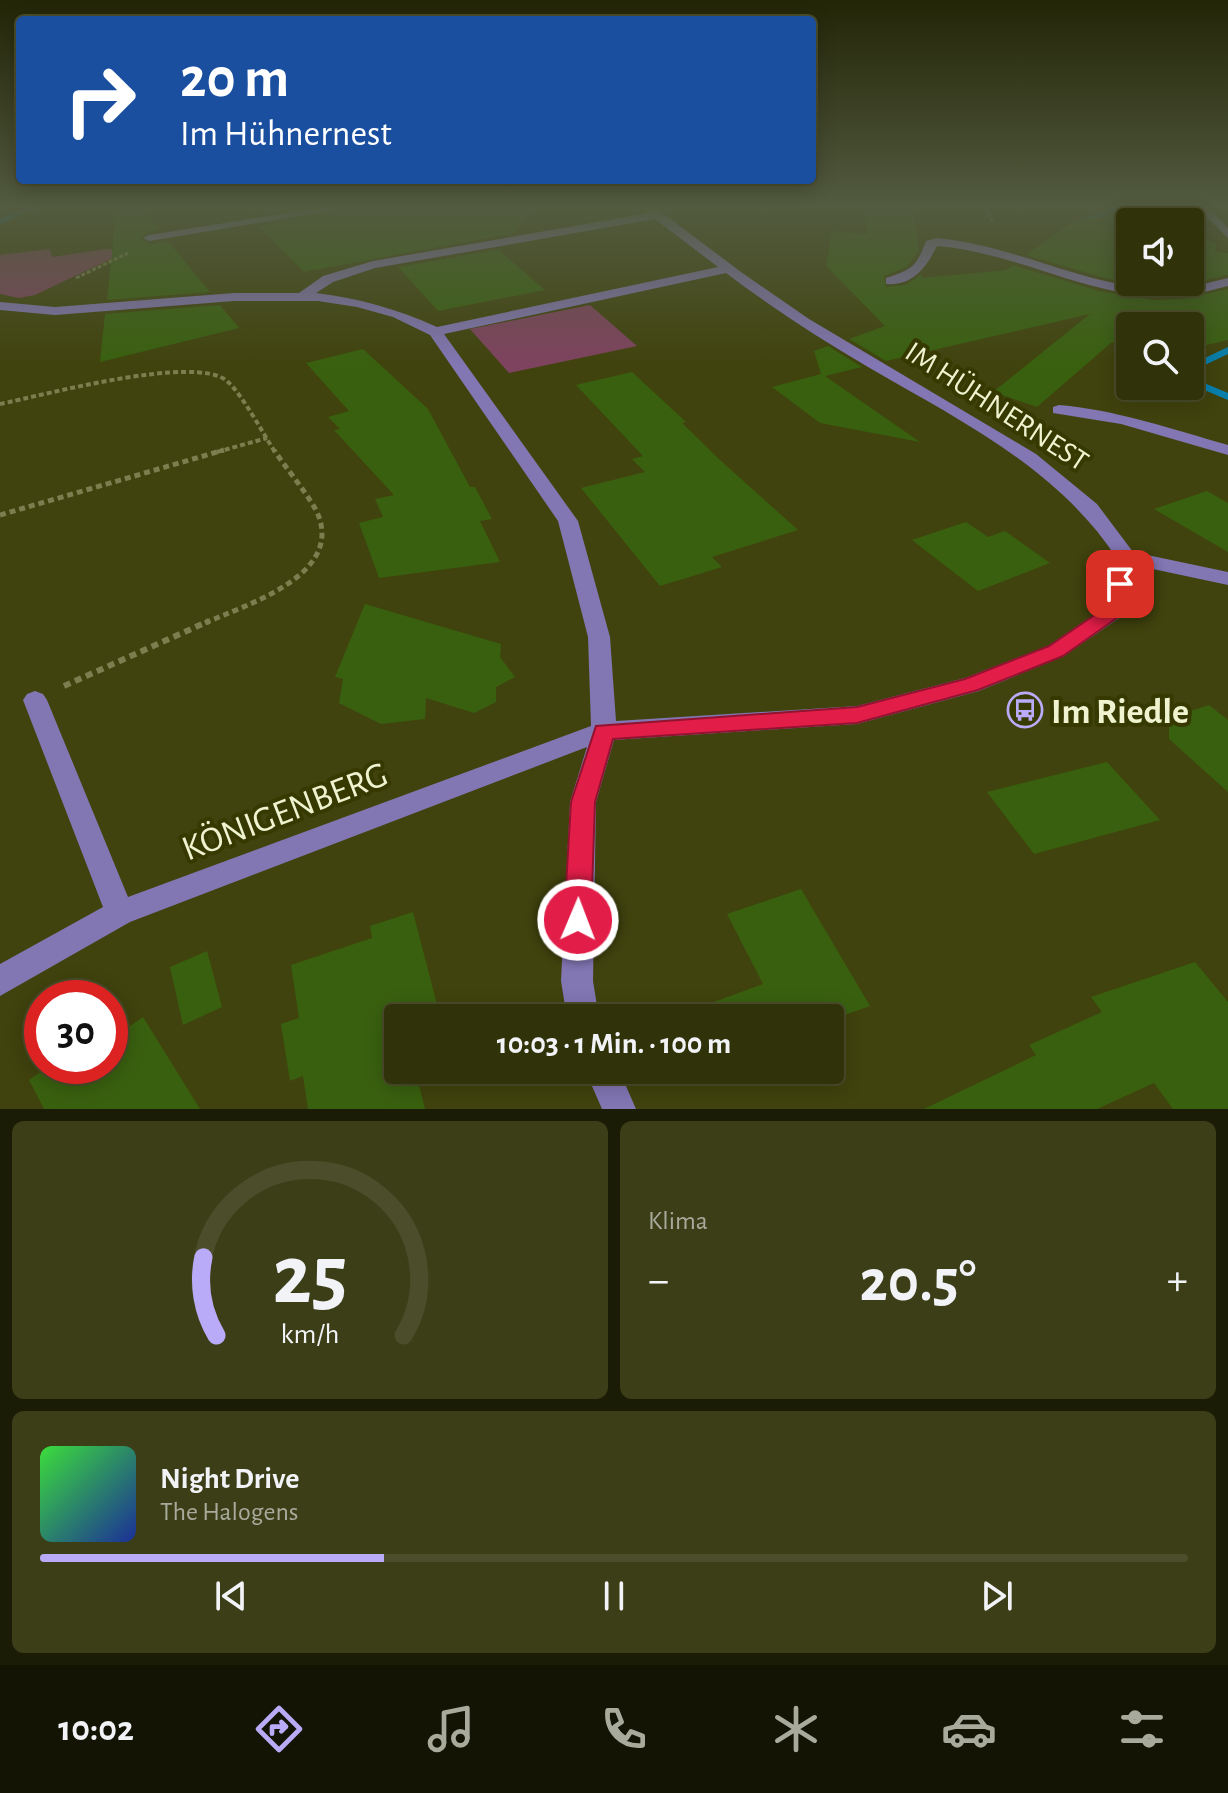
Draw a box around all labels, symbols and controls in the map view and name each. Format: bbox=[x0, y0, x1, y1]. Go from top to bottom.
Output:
icon: right bbox=[48, 48, 152, 152]
text: 20 m bbox=[180, 51, 289, 107]
text: Im Hühnernest bbox=[180, 116, 392, 152]
map controls bbox=[1116, 208, 1204, 400]
button: sound bbox=[1116, 208, 1204, 296]
button: search bbox=[1116, 312, 1204, 400]
street label: IM HÜHNERNEST bbox=[900, 336, 1094, 477]
pin bbox=[1086, 550, 1154, 618]
icon: arrive bbox=[1098, 562, 1142, 606]
bus stop icon: Im Riedle bbox=[1006, 691, 1044, 729]
place label: Im Riedle bbox=[1051, 694, 1189, 730]
street label: KÖNIGENBERG bbox=[176, 754, 392, 868]
position arrow bbox=[536, 878, 620, 962]
speed limit sign: 30 bbox=[24, 980, 128, 1084]
text: 10:03 · 1 Min. · 100 m bbox=[497, 1029, 731, 1059]
text: Klima bbox=[648, 1208, 708, 1234]
text: 25 bbox=[272, 1235, 348, 1319]
text: 20.5° bbox=[860, 1252, 976, 1312]
text: − bbox=[648, 1259, 669, 1303]
text: + bbox=[1167, 1259, 1188, 1303]
text: km/h bbox=[281, 1320, 339, 1349]
text: Night Drive bbox=[160, 1464, 299, 1494]
text: The Halogens bbox=[160, 1499, 298, 1525]
icon: previous bbox=[209, 1574, 253, 1618]
icon: pause bbox=[592, 1574, 636, 1618]
icon: next bbox=[975, 1574, 1019, 1618]
icon: directions bbox=[251, 1701, 307, 1757]
icon: music bbox=[423, 1701, 479, 1757]
icon: phone bbox=[596, 1701, 652, 1757]
icon: climate bbox=[768, 1701, 824, 1757]
icon: car bbox=[941, 1701, 997, 1757]
icon: filters bbox=[1114, 1701, 1170, 1757]
text: 10:02 bbox=[58, 1711, 134, 1747]

